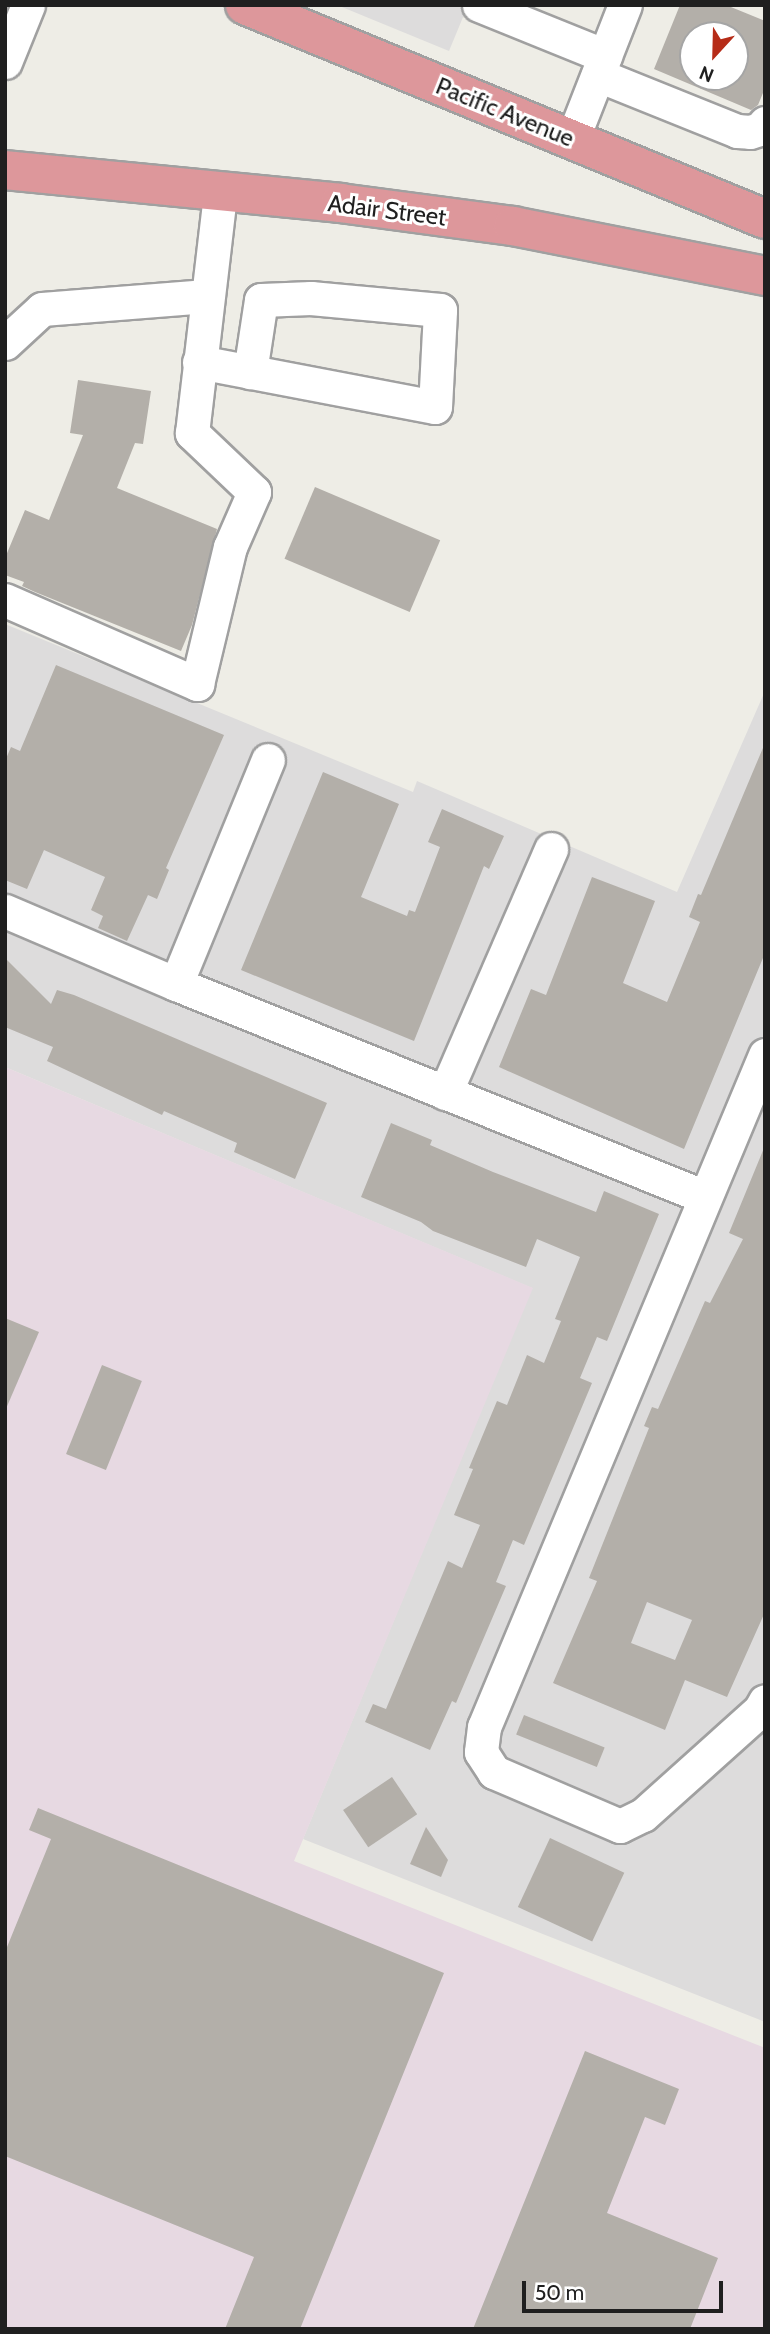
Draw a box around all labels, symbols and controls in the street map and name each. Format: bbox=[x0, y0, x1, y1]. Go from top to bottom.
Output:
north arrow bbox=[679, 21, 749, 91]
text: N bbox=[696, 61, 717, 87]
street label: Pacific Avenue bbox=[432, 71, 578, 153]
street label: Adair Street bbox=[326, 188, 448, 232]
scale bar bbox=[525, 2268, 726, 2312]
text: 50 m bbox=[535, 2280, 584, 2305]

